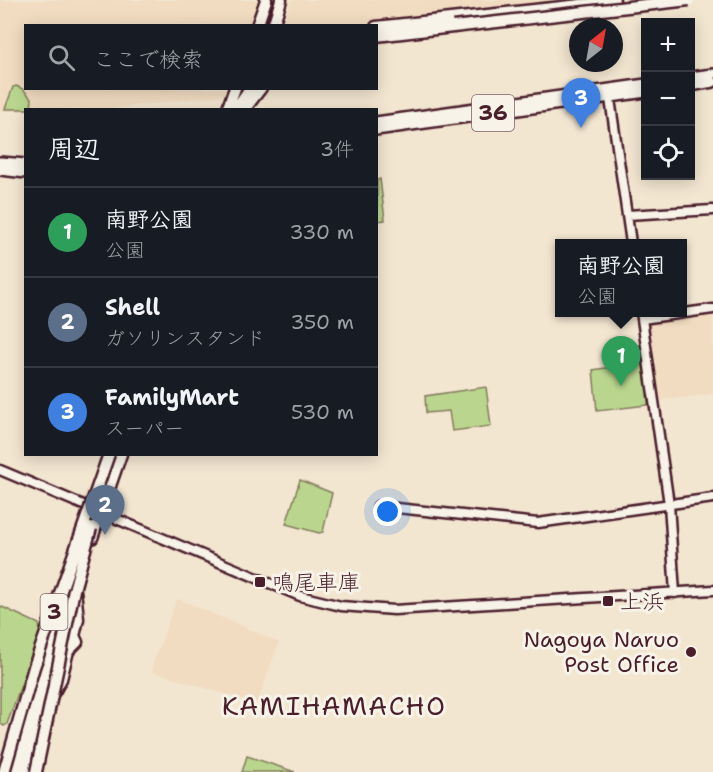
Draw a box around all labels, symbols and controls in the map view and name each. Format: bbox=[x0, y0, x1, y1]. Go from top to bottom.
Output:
north arrow bbox=[569, 18, 623, 72]
map controls bbox=[641, 18, 695, 180]
button: + bbox=[641, 18, 695, 72]
search box bbox=[24, 24, 378, 90]
icon: search bbox=[45, 41, 78, 74]
text: ここで検索 bbox=[93, 45, 203, 74]
button: − bbox=[641, 72, 695, 126]
pin: 3 bbox=[562, 78, 600, 128]
road number: 36 bbox=[472, 95, 514, 131]
button: locate bbox=[641, 126, 695, 180]
text: 周辺 bbox=[48, 131, 100, 166]
text: 3件 bbox=[320, 136, 354, 162]
text: 南野公園 bbox=[105, 205, 193, 234]
text: 1 bbox=[63, 219, 72, 245]
text: 330 m bbox=[290, 219, 354, 245]
text: 公園 bbox=[105, 237, 145, 263]
popup bbox=[555, 239, 687, 317]
text: 南野公園 bbox=[577, 251, 665, 280]
text: 公園 bbox=[577, 283, 617, 309]
text: Shell bbox=[105, 293, 160, 322]
text: 2 bbox=[61, 309, 75, 335]
text: 350 m bbox=[290, 309, 354, 335]
text: ガソリンスタンド bbox=[105, 325, 265, 351]
pin: 1 bbox=[602, 336, 640, 386]
text: FamilyMart bbox=[105, 383, 239, 412]
text: 3 bbox=[61, 399, 75, 425]
text: 530 m bbox=[291, 399, 354, 425]
text: スーパー bbox=[105, 415, 184, 441]
pin: 2 bbox=[86, 486, 124, 535]
your location bbox=[373, 497, 402, 526]
place label: 鳴尾車庫 bbox=[272, 568, 360, 597]
marker: 鳴尾車庫 bbox=[253, 575, 267, 589]
place label: 上浜 bbox=[620, 587, 664, 616]
road number: 3 bbox=[40, 594, 68, 630]
marker: 上浜 bbox=[601, 594, 615, 608]
place label: Nagoya Naruo Post Office bbox=[523, 625, 679, 679]
marker: Nagoya Naruo Post Office bbox=[684, 645, 698, 659]
district label: KAMIHAMACHO bbox=[222, 688, 446, 723]

